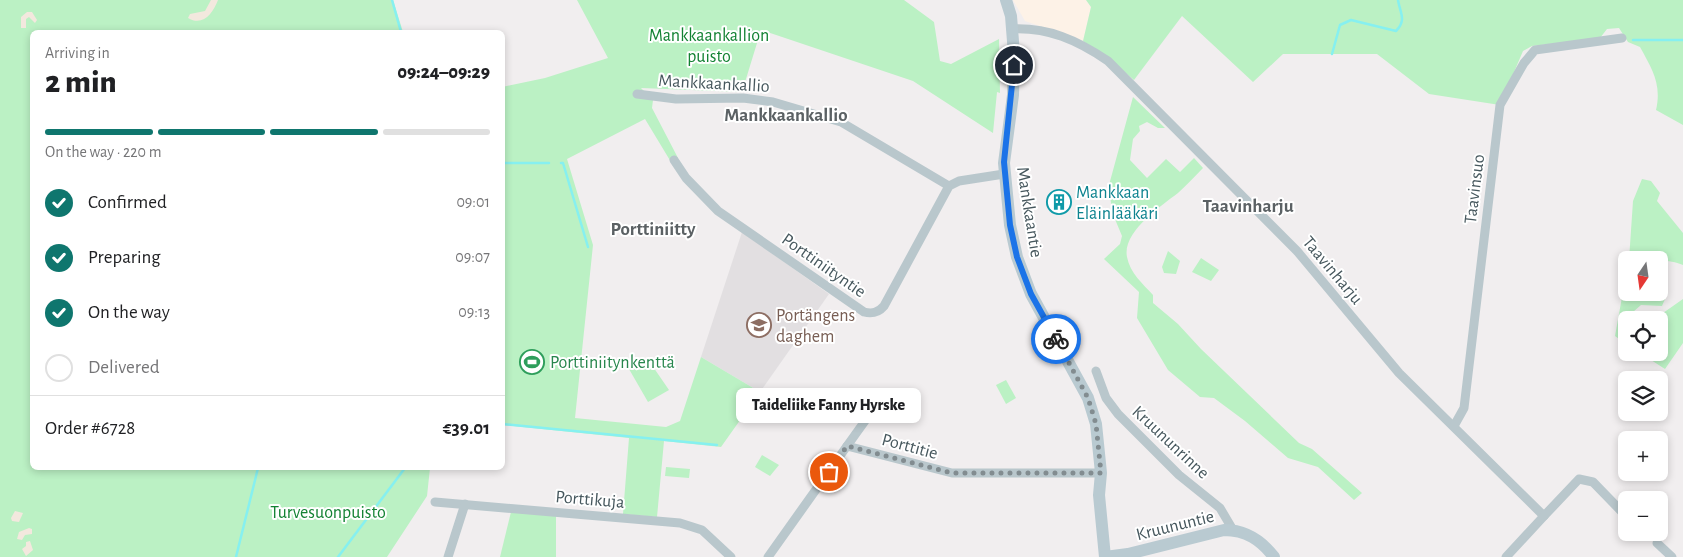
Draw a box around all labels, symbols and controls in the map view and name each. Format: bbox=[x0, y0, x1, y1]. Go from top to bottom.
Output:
park label: Mankkaankallion puisto bbox=[649, 27, 769, 66]
pin bbox=[993, 44, 1035, 86]
text: Arriving in bbox=[45, 45, 110, 61]
icon: home bbox=[1000, 51, 1028, 79]
text: 09:24–09:29 bbox=[397, 63, 490, 82]
text: 2 min bbox=[45, 66, 117, 98]
street label: Mankkaankallio bbox=[658, 72, 770, 96]
district label: Mankkaankallio bbox=[724, 106, 848, 125]
text: On the way · 220 m bbox=[45, 144, 161, 160]
street label: Taavinsuo bbox=[1462, 153, 1488, 225]
street label: Mankkaantie bbox=[1013, 165, 1045, 259]
place label: Mankkaan Eläinlääkäri bbox=[1076, 184, 1158, 223]
icon: check bbox=[45, 189, 73, 217]
building icon: Mankkaan Eläinlääkäri bbox=[1046, 189, 1072, 215]
text: Confirmed bbox=[88, 193, 167, 212]
text: 09:01 bbox=[456, 194, 490, 210]
district label: Taavinharju bbox=[1202, 197, 1294, 216]
district label: Porttiniitty bbox=[611, 220, 696, 239]
street label: Porttiniityntie bbox=[778, 230, 869, 301]
street label: Taavinharju bbox=[1299, 233, 1366, 308]
icon: check bbox=[45, 244, 73, 272]
text: Preparing bbox=[88, 248, 161, 267]
text: 09:07 bbox=[455, 249, 490, 265]
north arrow bbox=[1618, 251, 1668, 301]
map controls bbox=[1618, 251, 1668, 541]
icon: check bbox=[45, 299, 73, 327]
text: On the way bbox=[88, 303, 170, 322]
text: 09:13 bbox=[458, 304, 490, 320]
place label: Portängens daghem bbox=[776, 307, 855, 346]
button: locate bbox=[1618, 311, 1668, 361]
school or university icon: Portängens daghem bbox=[746, 312, 772, 338]
courier bbox=[1031, 314, 1081, 364]
icon: bike bbox=[1042, 325, 1070, 353]
sports icon: Porttiniitynkenttä bbox=[519, 349, 545, 375]
place label: Porttiniitynkenttä bbox=[550, 354, 675, 372]
text: Delivered bbox=[88, 358, 160, 377]
button: layers bbox=[1618, 371, 1668, 421]
callout: Taideliike Fanny Hyrske bbox=[736, 387, 922, 422]
text: Taideliike Fanny Hyrske bbox=[752, 397, 905, 413]
street label: Kruununrinne bbox=[1128, 403, 1212, 483]
text: Order #6728 bbox=[45, 419, 135, 438]
text: €39.01 bbox=[443, 419, 490, 438]
street label: Porttitie bbox=[880, 431, 940, 463]
button: + bbox=[1618, 431, 1668, 481]
pin bbox=[808, 451, 850, 493]
icon: bag bbox=[815, 458, 843, 486]
street label: Porttikuja bbox=[555, 488, 625, 512]
button: − bbox=[1618, 491, 1668, 541]
park label: Turvesuonpuisto bbox=[270, 504, 386, 522]
street label: Kruununtie bbox=[1134, 508, 1216, 544]

